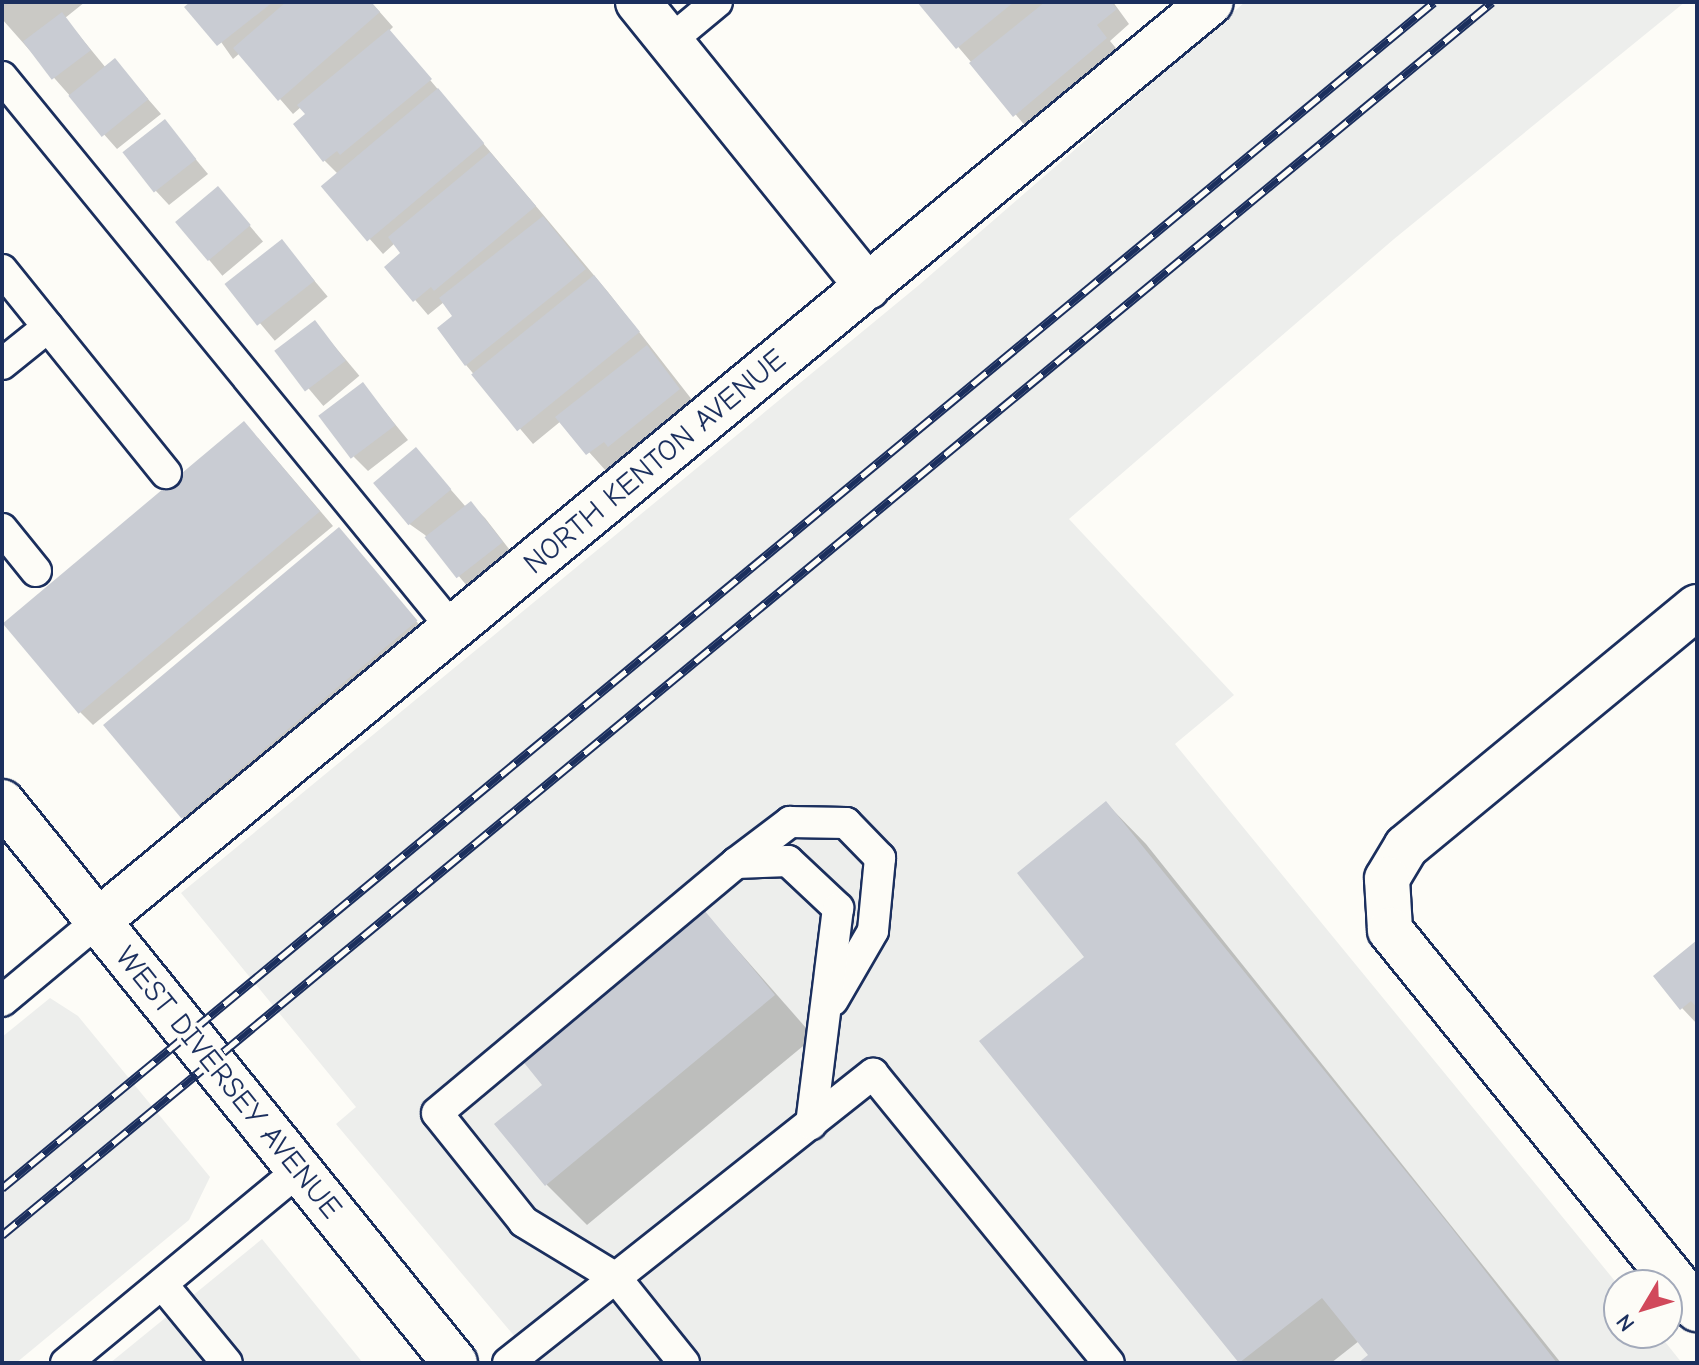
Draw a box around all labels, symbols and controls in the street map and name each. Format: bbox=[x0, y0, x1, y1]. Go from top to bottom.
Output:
street label: NORTH KENTON AVENUE bbox=[517, 342, 793, 582]
street label: WEST DIVERSEY AVENUE bbox=[107, 940, 349, 1226]
north arrow bbox=[1603, 1269, 1683, 1349]
text: N bbox=[1611, 1309, 1640, 1336]

